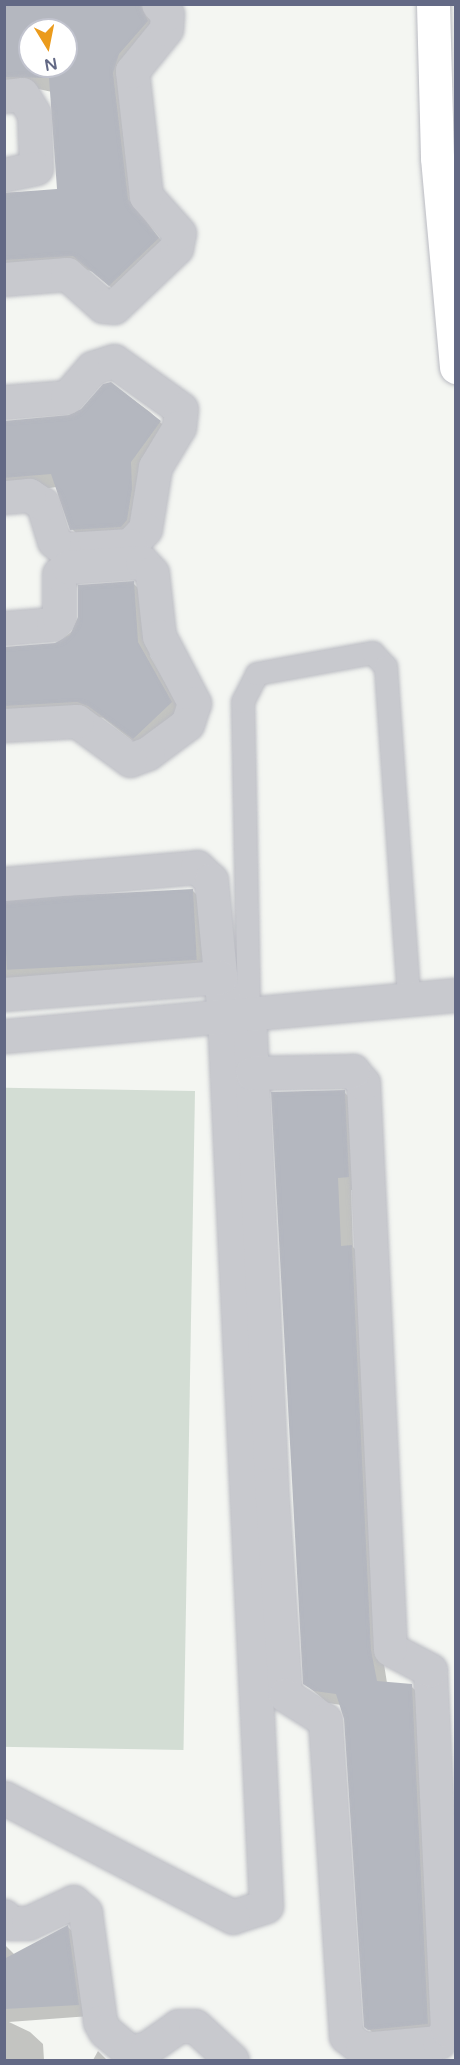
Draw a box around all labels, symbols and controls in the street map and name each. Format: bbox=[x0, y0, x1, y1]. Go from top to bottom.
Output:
north arrow bbox=[18, 18, 78, 78]
text: N bbox=[43, 53, 59, 75]

